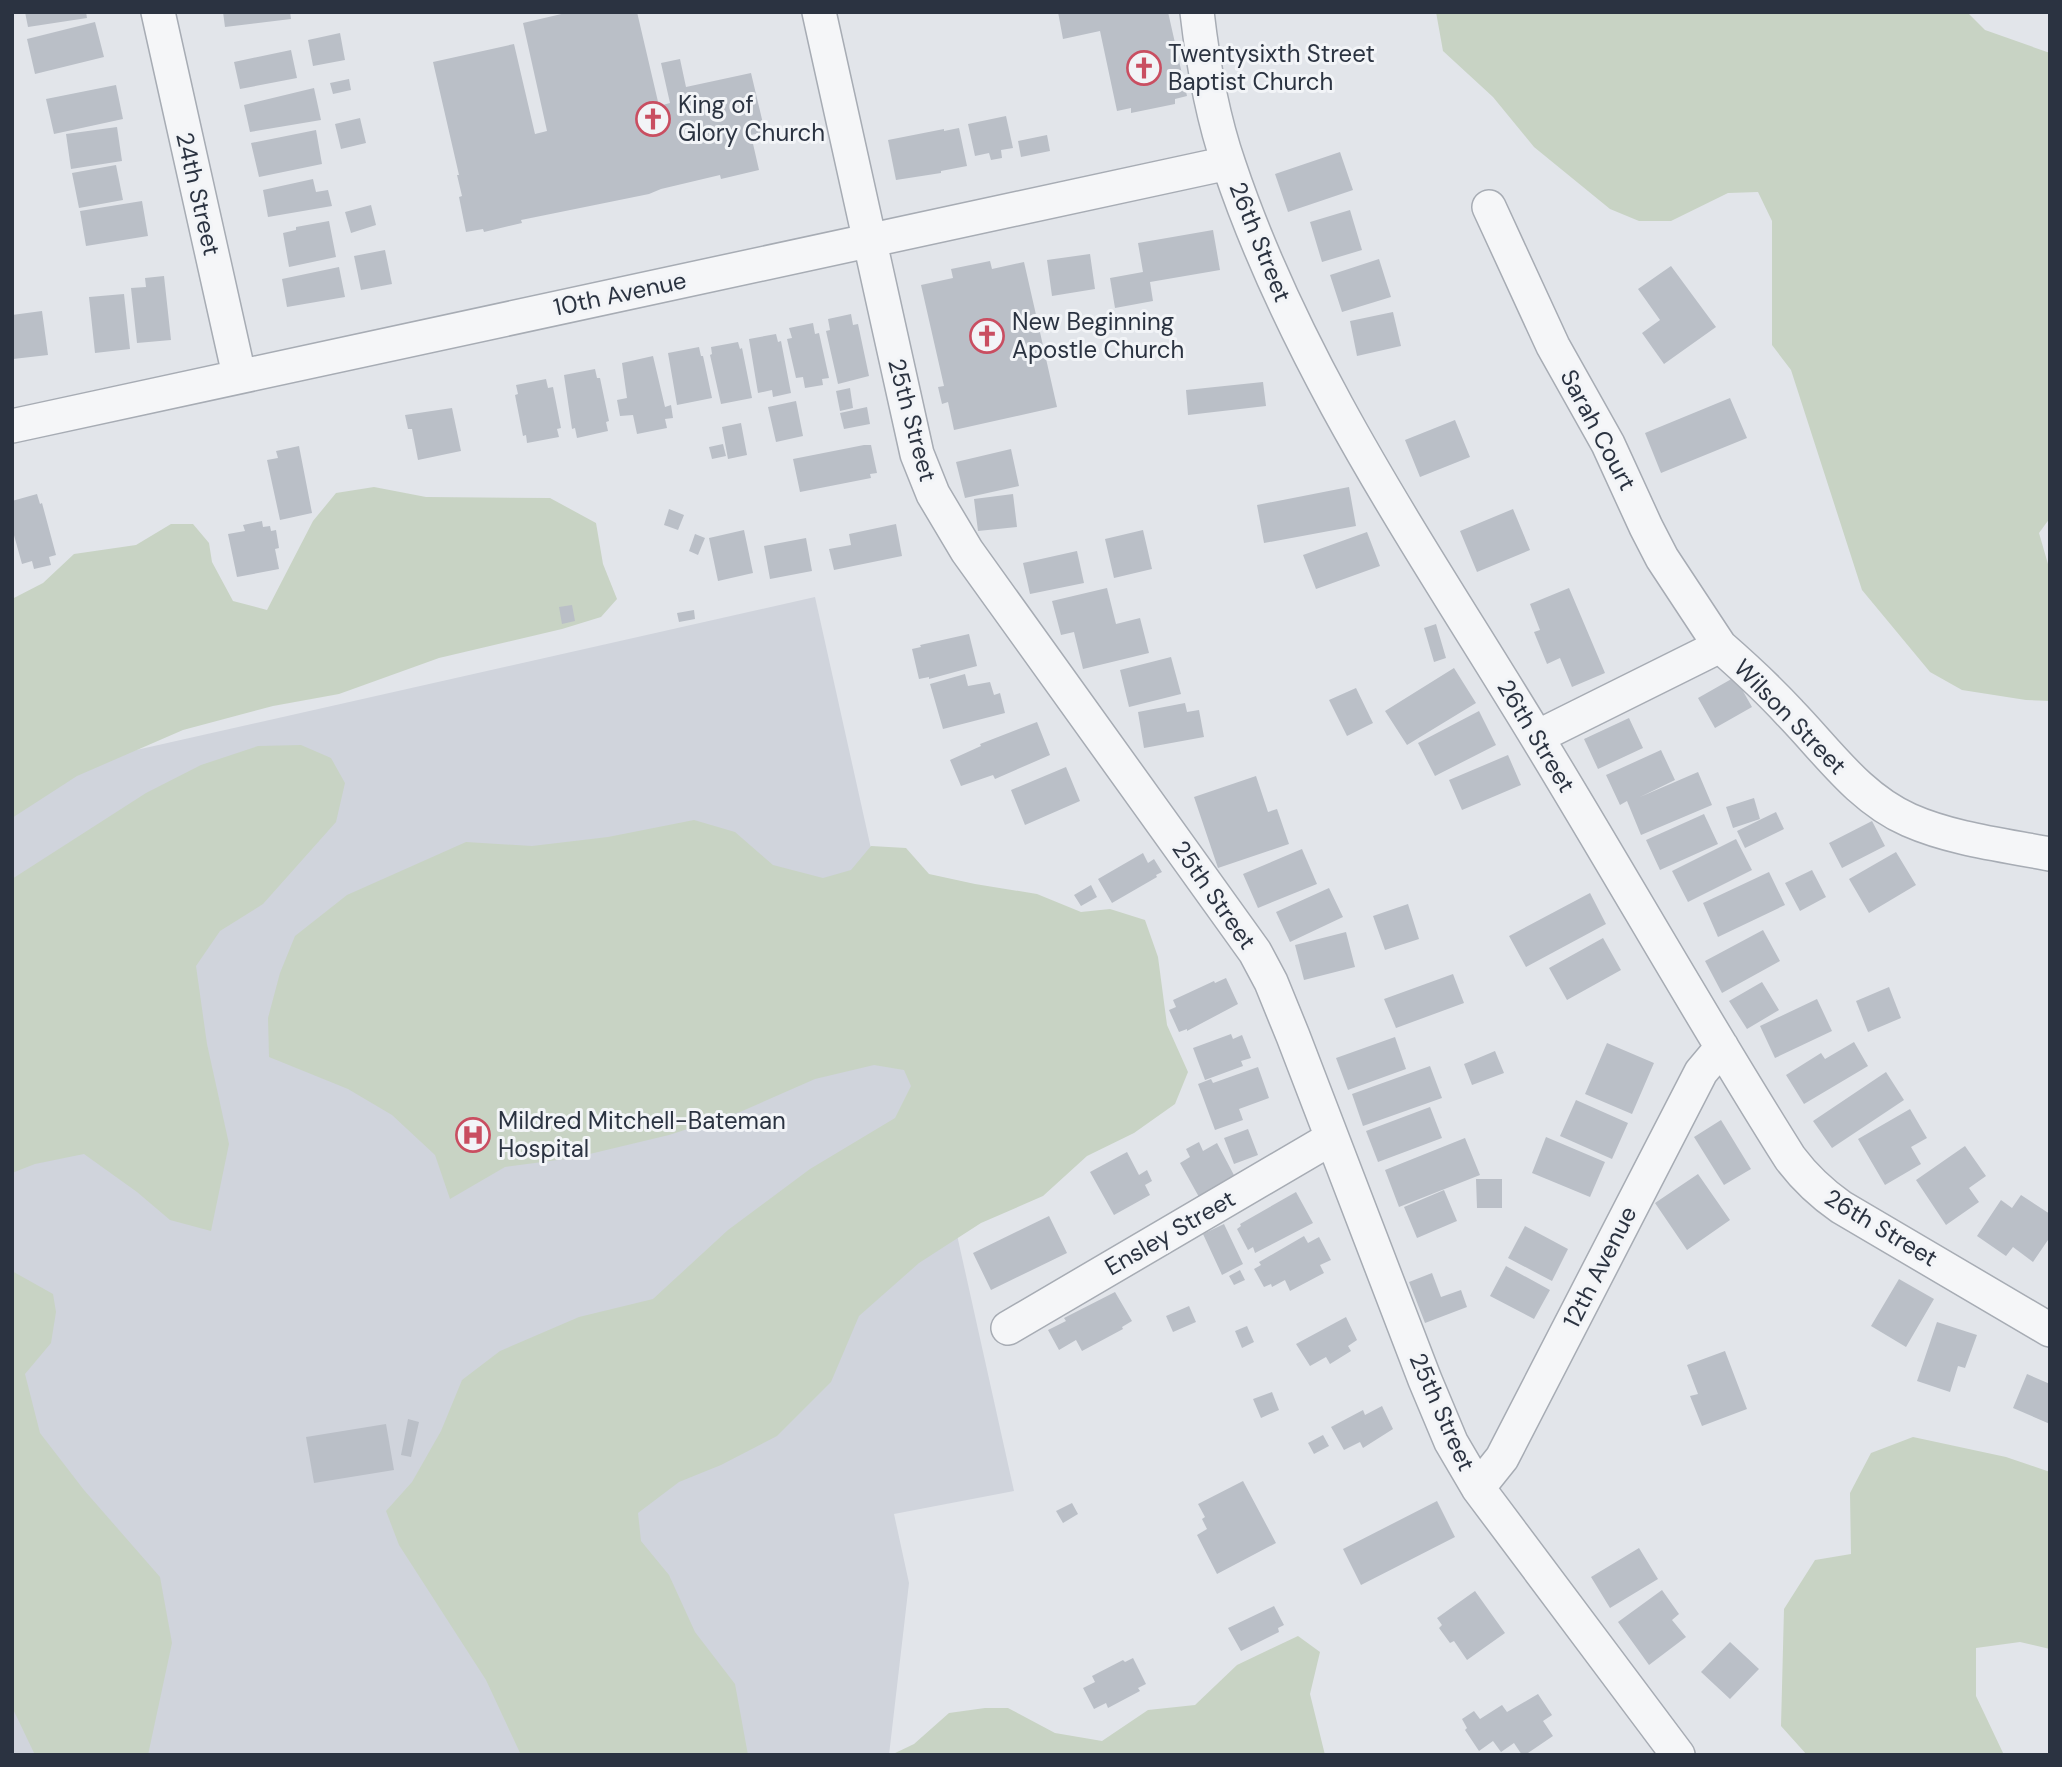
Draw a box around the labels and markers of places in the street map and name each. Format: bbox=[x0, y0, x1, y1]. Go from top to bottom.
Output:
place label: Twentysixth Street Baptist Church bbox=[1168, 38, 1375, 97]
church icon: Twentysixth Street Baptist Church bbox=[1125, 49, 1163, 87]
place label: King of Glory Church bbox=[678, 89, 825, 148]
church icon: King of Glory Church bbox=[634, 100, 672, 138]
place label: New Beginning Apostle Church bbox=[1012, 306, 1184, 365]
church icon: New Beginning Apostle Church bbox=[968, 317, 1006, 355]
place label: Mildred Mitchell-Bateman Hospital bbox=[498, 1105, 786, 1164]
hospital icon: Mildred Mitchell-Bateman Hospital bbox=[454, 1116, 492, 1154]

